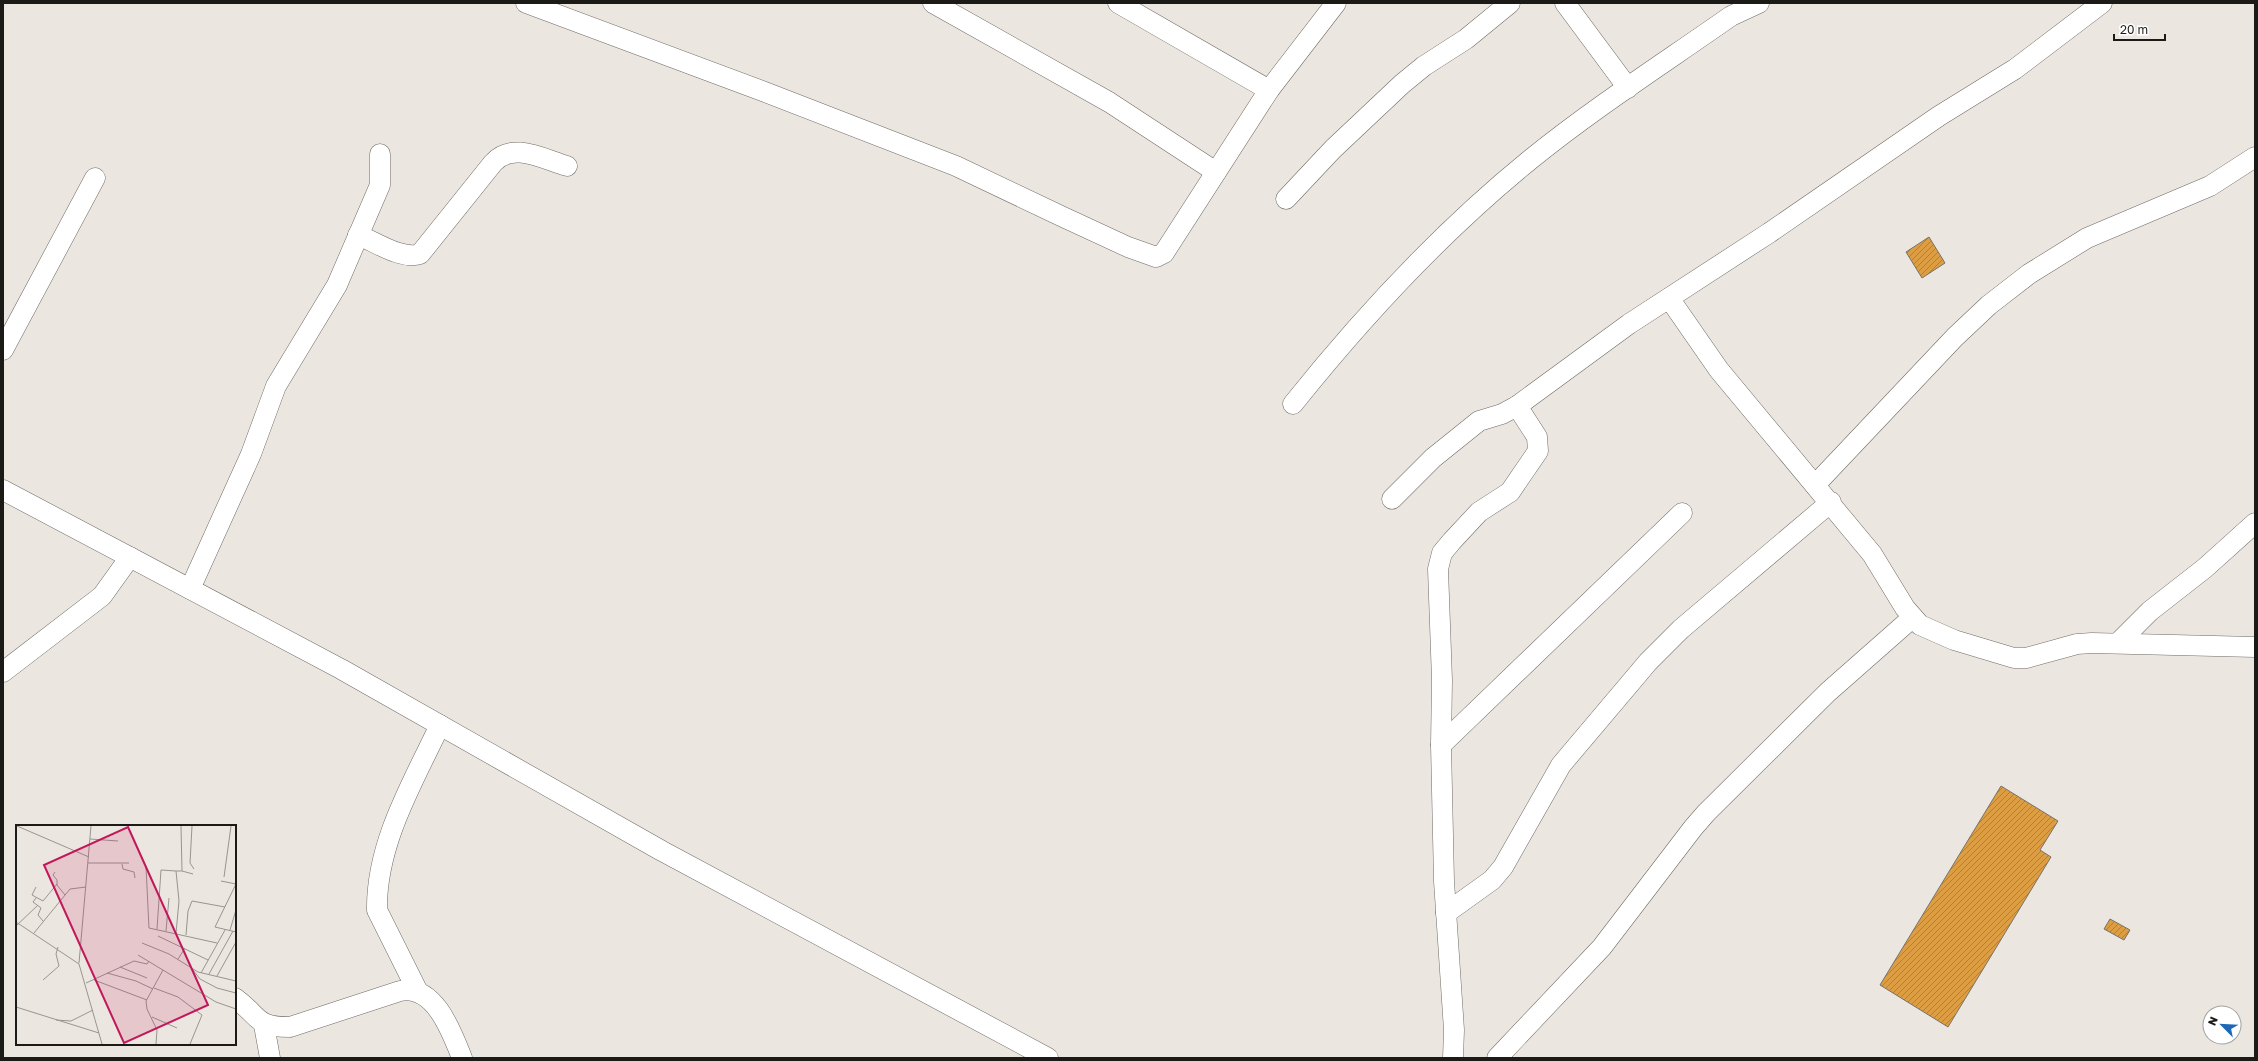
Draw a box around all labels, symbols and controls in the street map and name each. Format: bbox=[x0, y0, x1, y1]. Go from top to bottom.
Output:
scale bar bbox=[2114, 16, 2165, 42]
text: 20 m bbox=[2120, 22, 2148, 37]
inset map bbox=[16, 825, 236, 1045]
north arrow bbox=[2202, 1005, 2242, 1045]
text: N bbox=[2205, 1014, 2220, 1027]

